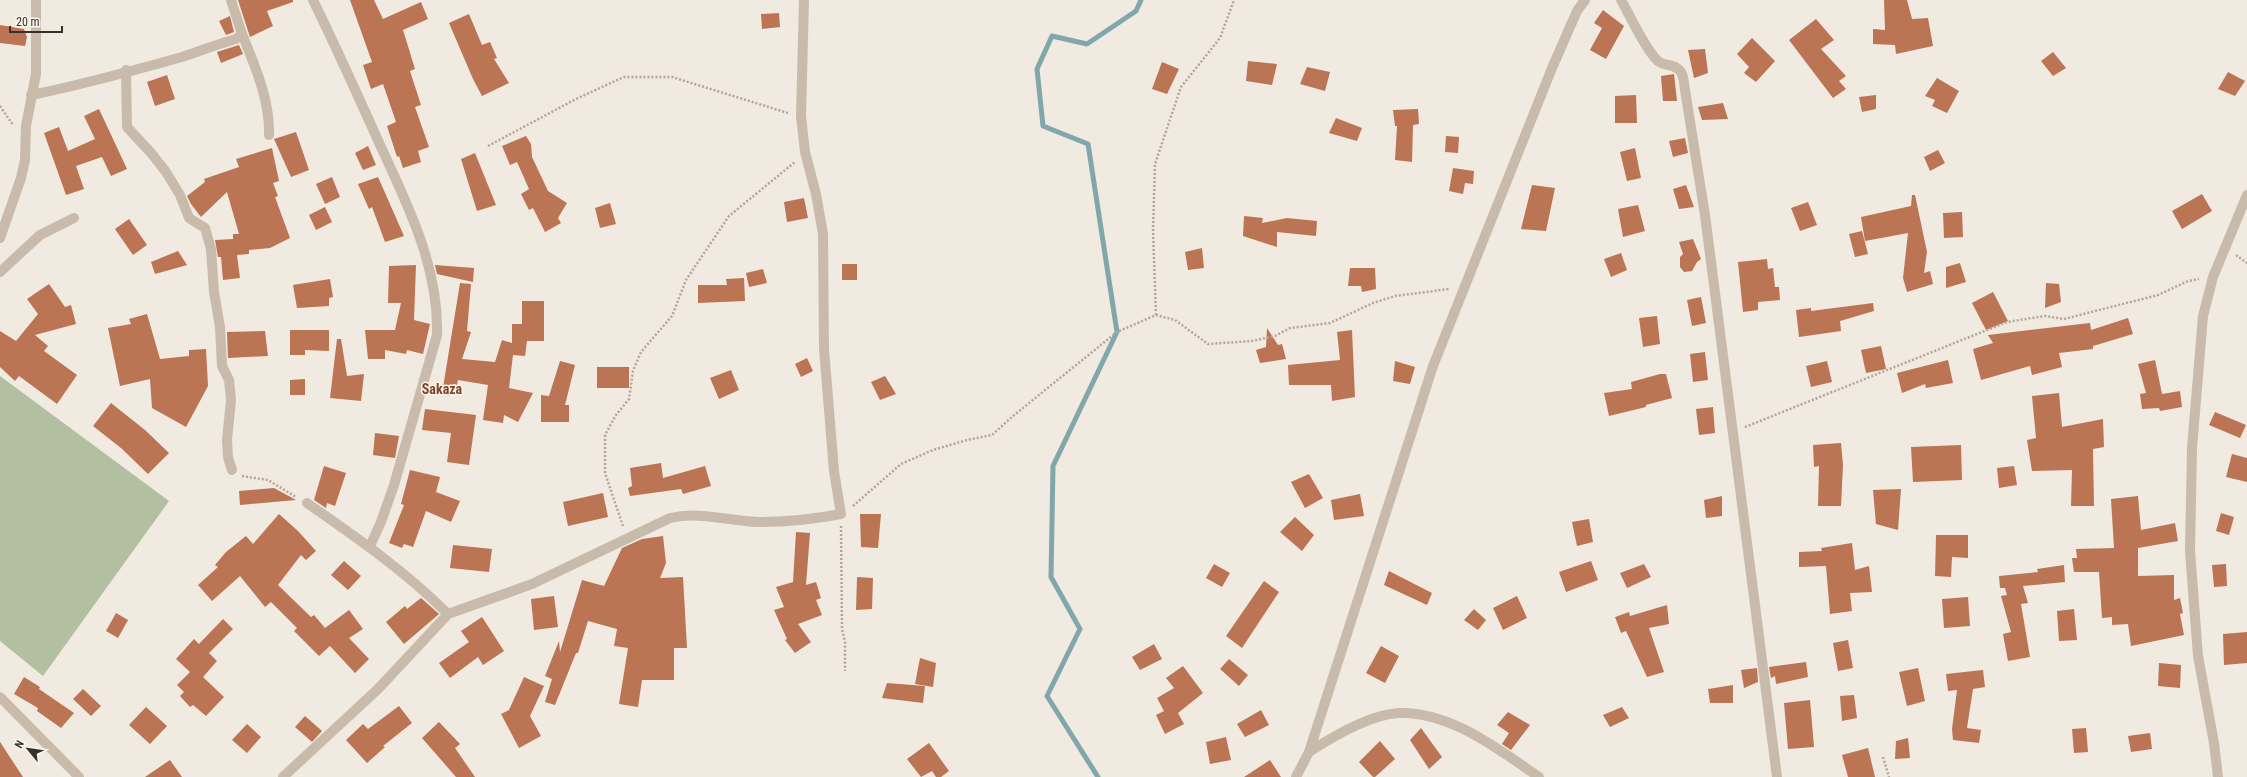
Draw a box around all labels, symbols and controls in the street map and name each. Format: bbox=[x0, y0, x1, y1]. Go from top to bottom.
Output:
scale bar bbox=[10, 8, 62, 34]
text: 20 m bbox=[16, 15, 40, 29]
district label: Sakaza bbox=[422, 381, 463, 397]
north arrow bbox=[8, 729, 48, 769]
text: N bbox=[12, 738, 27, 750]

